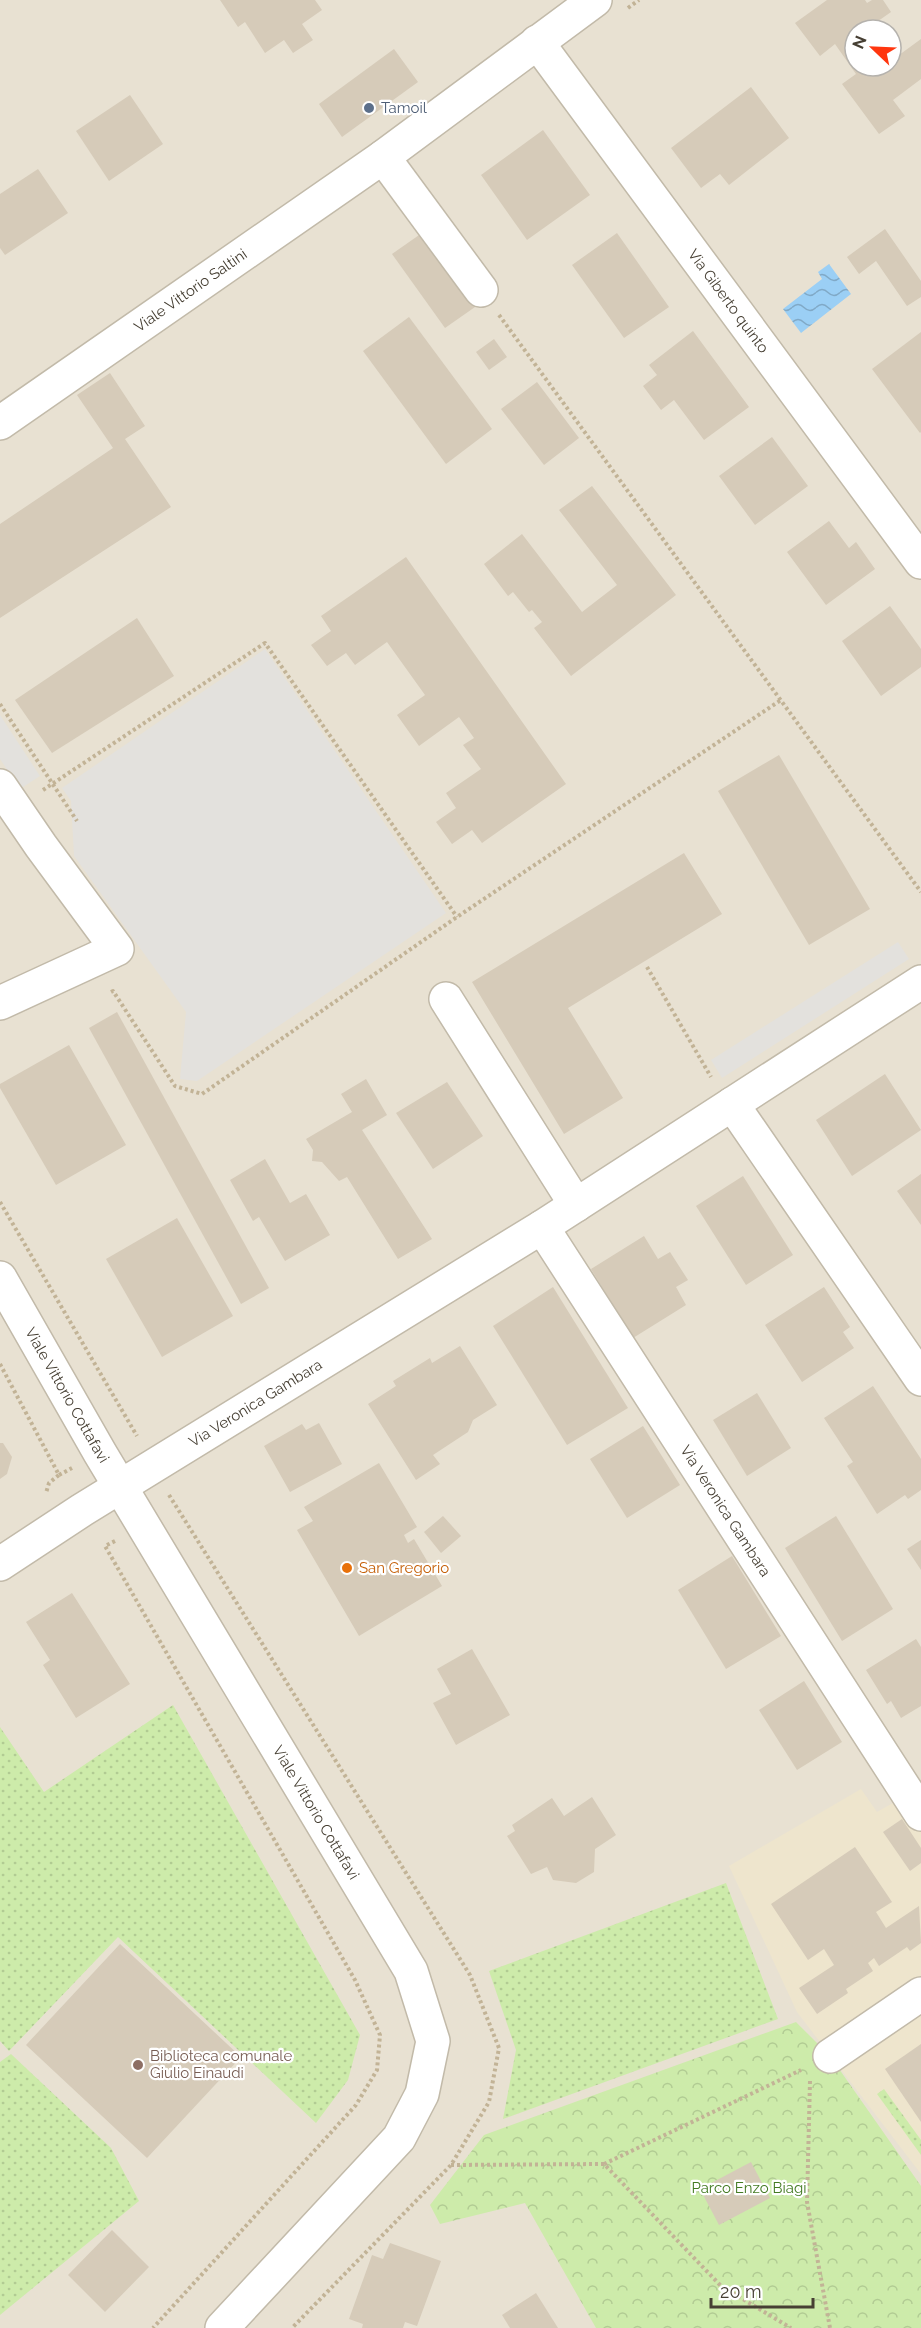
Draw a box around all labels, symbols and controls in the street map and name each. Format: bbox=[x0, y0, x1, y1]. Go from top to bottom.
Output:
north arrow bbox=[843, 18, 903, 78]
text: N bbox=[849, 33, 871, 52]
place label: Tamoil bbox=[381, 99, 428, 117]
marker: Tamoil bbox=[362, 101, 376, 115]
street label: Viale Vittorio Saltini bbox=[131, 245, 250, 336]
street label: Via Giberto quinto bbox=[684, 246, 773, 357]
street label: Viale Vittorio Cottafavi bbox=[21, 1324, 113, 1466]
street label: Via Veronica Gambara bbox=[186, 1355, 325, 1451]
street label: Via Veronica Gambara bbox=[676, 1442, 774, 1580]
place label: San Gregorio bbox=[359, 1559, 449, 1577]
marker: San Gregorio bbox=[340, 1561, 354, 1575]
street label: Viale Vittorio Cottafavi bbox=[269, 1742, 363, 1883]
place label: Biblioteca comunale Giulio Einaudi bbox=[150, 2047, 292, 2082]
marker: Biblioteca comunale Giulio Einaudi bbox=[131, 2058, 145, 2072]
park label: Parco Enzo Biagi bbox=[691, 2179, 807, 2197]
scale bar bbox=[711, 2271, 813, 2309]
text: 20 m bbox=[720, 2281, 762, 2302]

